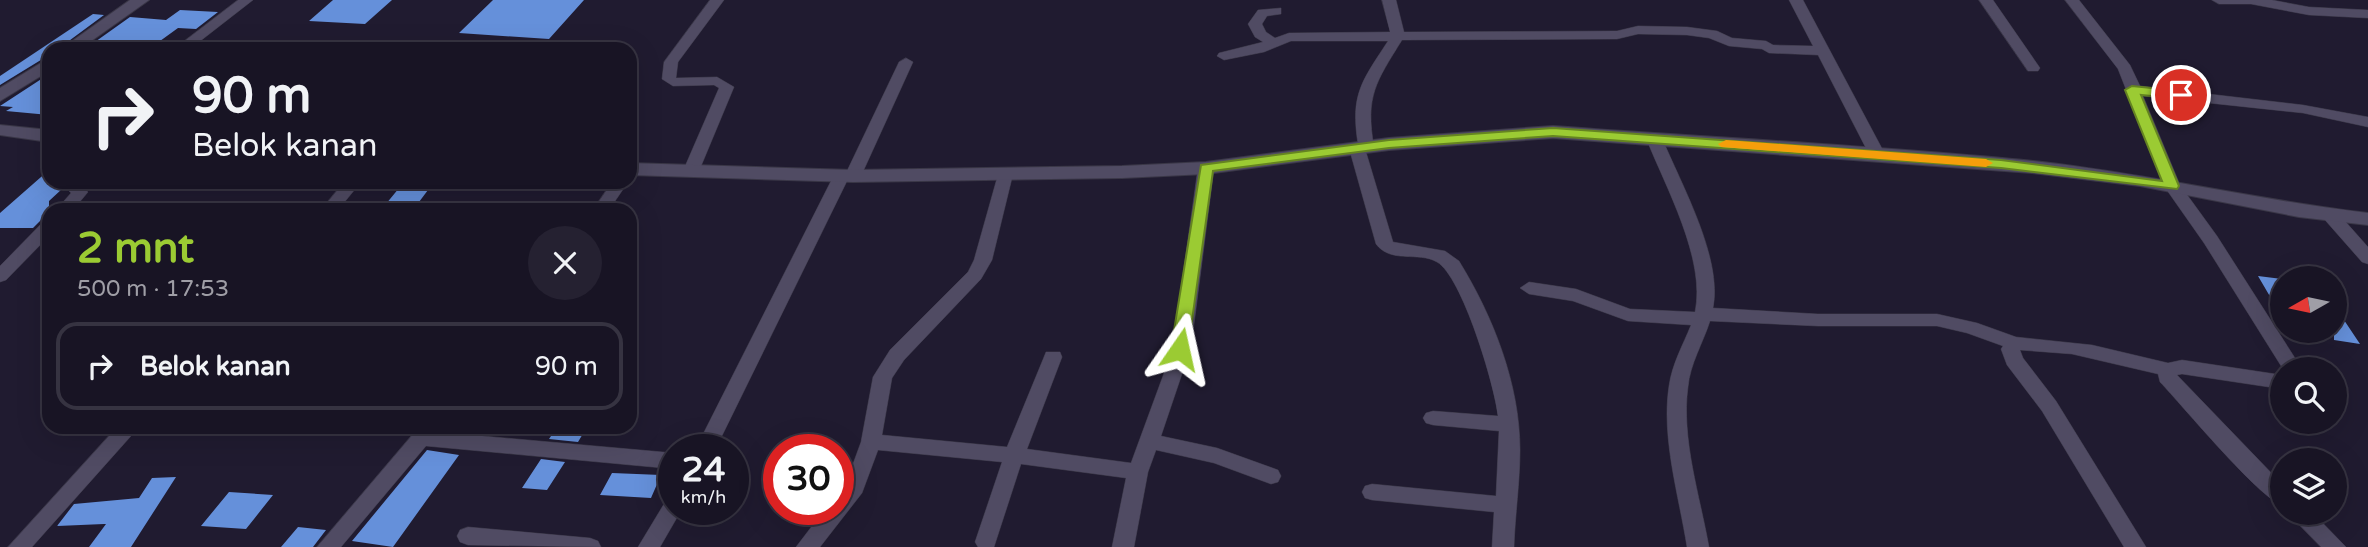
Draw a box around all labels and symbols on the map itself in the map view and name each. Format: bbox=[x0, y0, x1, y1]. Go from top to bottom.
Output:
pin bbox=[2151, 65, 2211, 125]
north arrow bbox=[2270, 266, 2347, 343]
position arrow bbox=[1143, 312, 1217, 386]
speed limit sign: 30 bbox=[763, 434, 854, 525]

